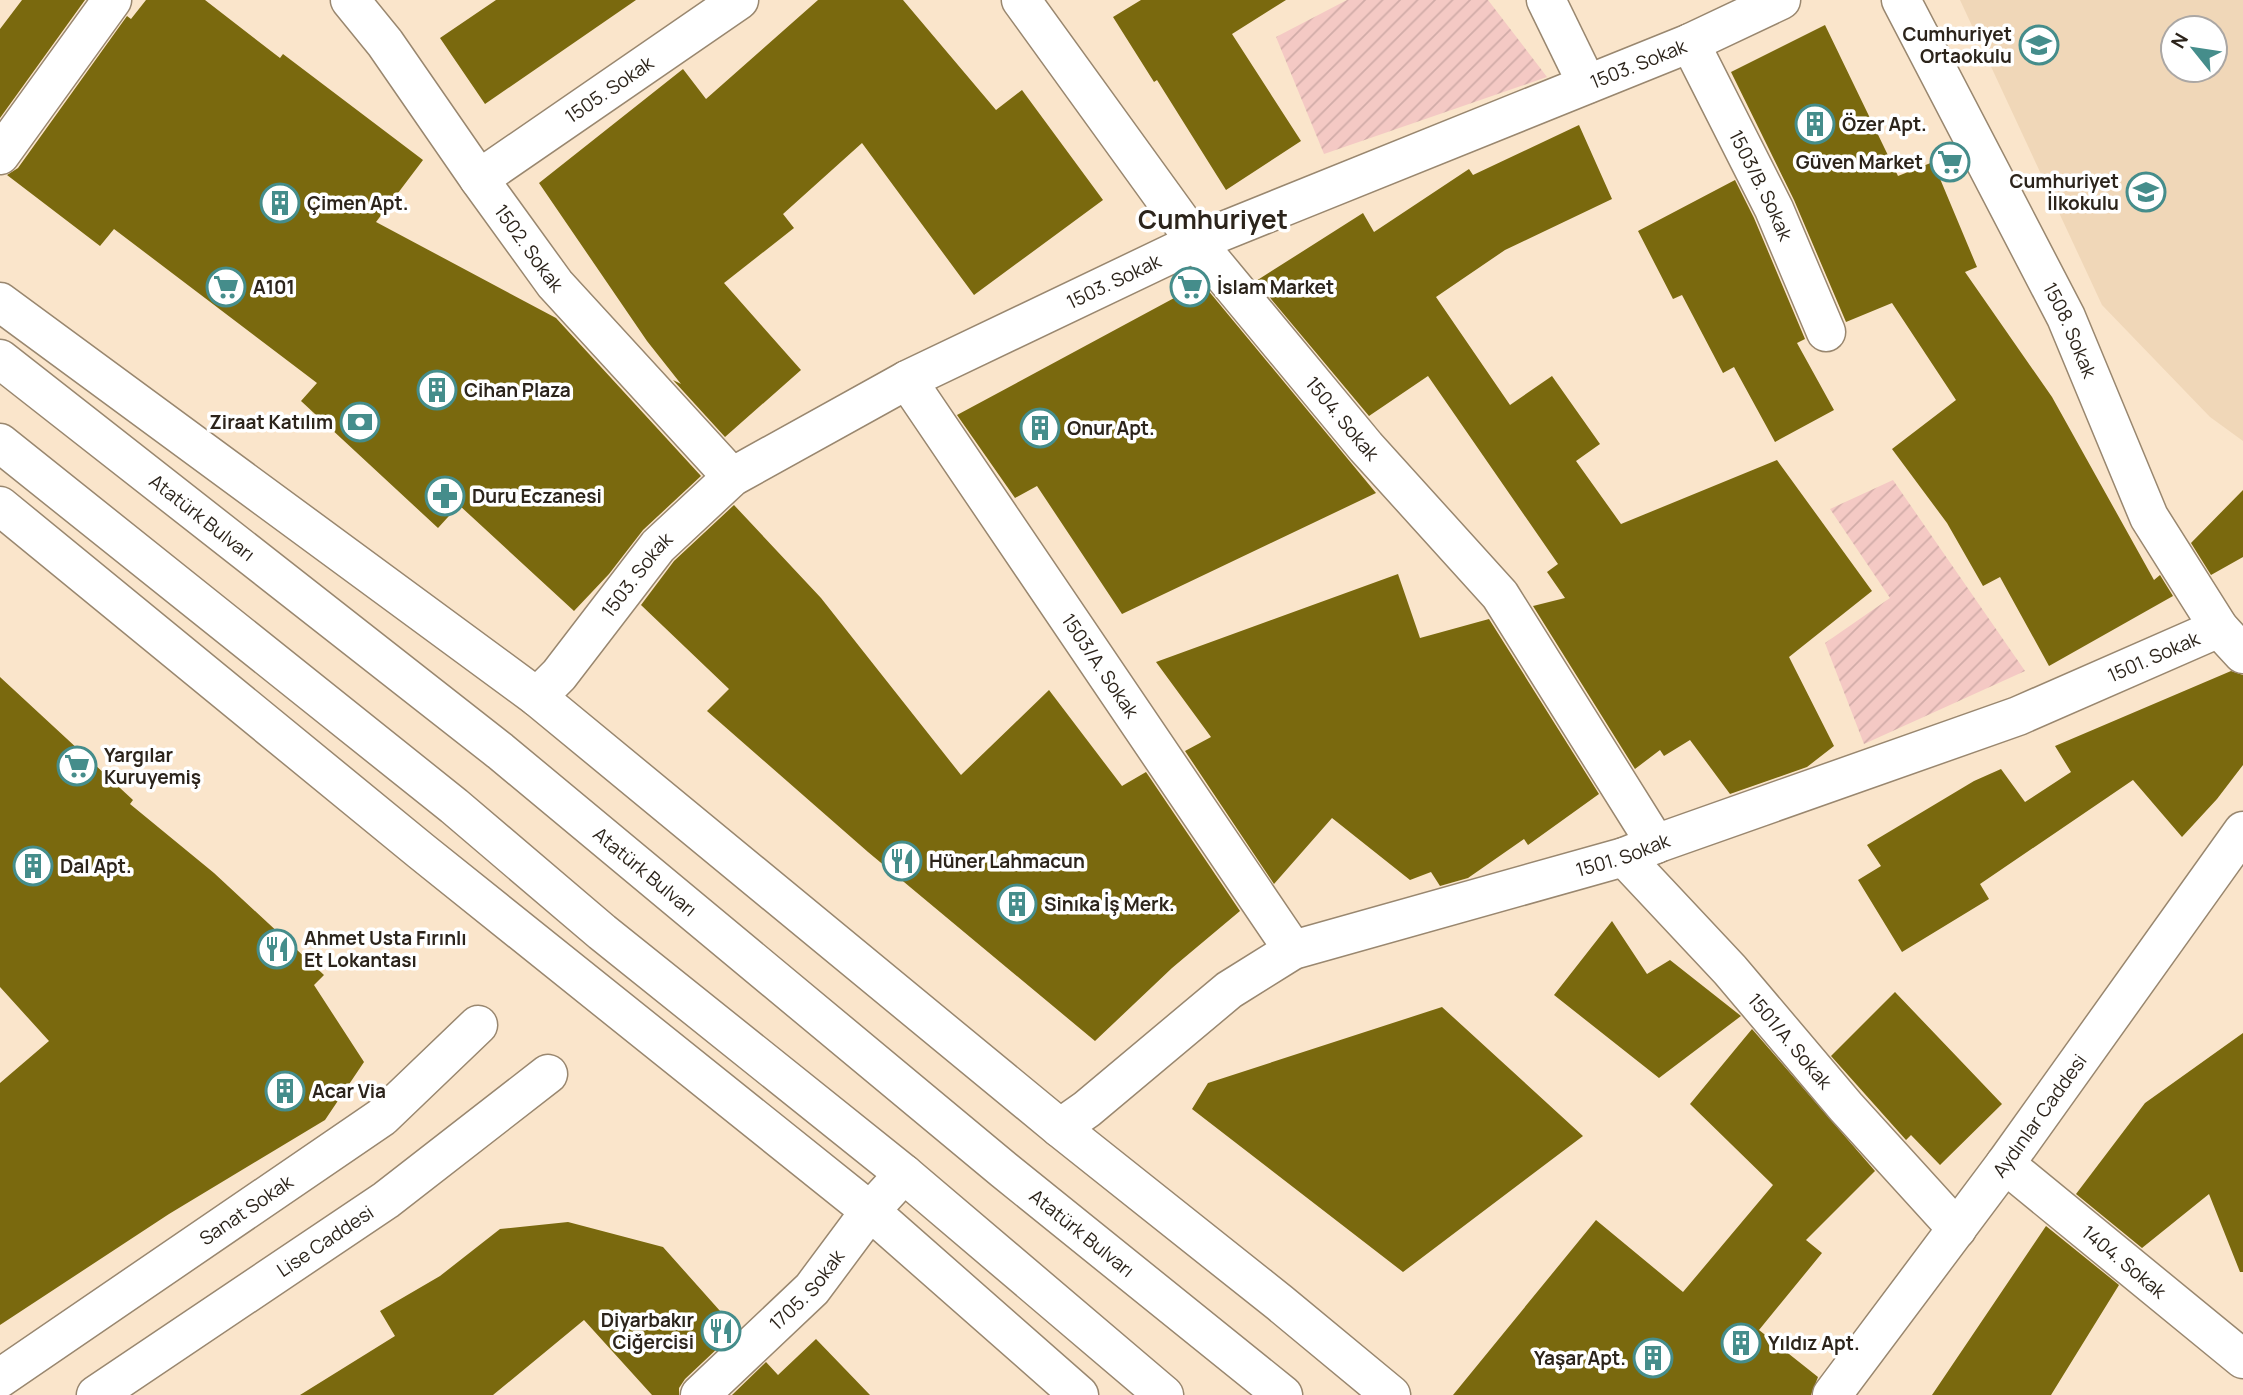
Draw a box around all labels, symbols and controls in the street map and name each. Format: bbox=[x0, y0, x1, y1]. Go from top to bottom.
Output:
north arrow bbox=[2159, 14, 2229, 84]
place label: Cumhuriyet Ortaokulu bbox=[1902, 21, 2012, 69]
school or university icon: Cumhuriyet Ortaokulu bbox=[2018, 24, 2060, 66]
text: N bbox=[2165, 28, 2194, 53]
street label: 1503. Sokak bbox=[1586, 33, 1691, 95]
street label: 1505. Sokak bbox=[560, 49, 659, 129]
building icon: Özer Apt. bbox=[1794, 103, 1836, 145]
place label: Özer Apt. bbox=[1842, 111, 1927, 137]
street label: 1503/B. Sokak bbox=[1723, 125, 1799, 245]
supermarket icon: Güven Market bbox=[1929, 141, 1971, 183]
place label: Güven Market bbox=[1796, 149, 1923, 175]
place label: Cumhuriyet İlkokulu bbox=[2009, 168, 2119, 216]
school or university icon: Cumhuriyet İlkokulu bbox=[2125, 171, 2167, 213]
building icon: Çimen Apt. bbox=[259, 182, 301, 224]
place label: Çimen Apt. bbox=[307, 190, 409, 216]
street label: 1502. Sokak bbox=[489, 199, 569, 298]
district label: Cumhuriyet bbox=[1138, 201, 1288, 237]
street label: 1503. Sokak bbox=[1062, 247, 1166, 315]
supermarket icon: A101 bbox=[205, 266, 247, 308]
supermarket icon: İslam Market bbox=[1169, 266, 1211, 308]
place label: A101 bbox=[253, 274, 295, 300]
place label: İslam Market bbox=[1217, 274, 1334, 300]
street label: 1508. Sokak bbox=[2037, 278, 2103, 382]
building icon: Cihan Plaza bbox=[416, 369, 458, 411]
street label: 1504. Sokak bbox=[1300, 371, 1385, 467]
place label: Cihan Plaza bbox=[464, 377, 571, 403]
bank icon: Ziraat Katılım bbox=[339, 401, 381, 443]
building icon: Onur Apt. bbox=[1019, 407, 1061, 449]
place label: Ziraat Katılım bbox=[209, 409, 333, 435]
place label: Onur Apt. bbox=[1067, 415, 1155, 441]
street label: Atatürk Bulvarı bbox=[144, 468, 260, 567]
pharmacy icon: Duru Eczanesi bbox=[424, 475, 466, 517]
place label: Duru Eczanesi bbox=[472, 483, 602, 509]
street label: 1503. Sokak bbox=[595, 526, 678, 623]
street label: 1503/A. Sokak bbox=[1056, 608, 1145, 724]
street label: 1501. Sokak bbox=[2104, 625, 2204, 688]
place label: Yargılar Kuruyemiş bbox=[104, 742, 201, 790]
supermarket icon: Yargılar Kuruyemiş bbox=[56, 745, 98, 787]
street label: Atatürk Bulvarı bbox=[588, 821, 702, 922]
street label: 1501. Sokak bbox=[1573, 827, 1674, 883]
restaurant icon: Hüner Lahmacun bbox=[881, 840, 923, 882]
building icon: Dal Apt. bbox=[12, 845, 54, 887]
place label: Hüner Lahmacun bbox=[929, 848, 1085, 874]
place label: Dal Apt. bbox=[60, 853, 132, 879]
building icon: Sinıka İş Merk. bbox=[996, 883, 1038, 925]
place label: Sinıka İş Merk. bbox=[1044, 891, 1175, 917]
place label: Ahmet Usta Fırınlı Et Lokantası bbox=[304, 925, 467, 973]
restaurant icon: Ahmet Usta Fırınlı Et Lokantası bbox=[256, 928, 298, 970]
street label: 1501/A. Sokak bbox=[1742, 988, 1839, 1095]
street label: Aydınlar Caddesi bbox=[1987, 1049, 2092, 1183]
building icon: Acar Via bbox=[264, 1070, 306, 1112]
place label: Acar Via bbox=[312, 1078, 386, 1104]
street label: Sanat Sokak bbox=[194, 1168, 298, 1251]
street label: Atatürk Bulvarı bbox=[1024, 1183, 1140, 1283]
street label: Lise Caddesi bbox=[272, 1199, 378, 1283]
street label: 1404. Sokak bbox=[2076, 1219, 2172, 1304]
street label: 1705. Sokak bbox=[763, 1244, 850, 1336]
place label: Diyarbakır Ciğercisi bbox=[601, 1307, 694, 1355]
restaurant icon: Diyarbakır Ciğercisi bbox=[700, 1310, 742, 1352]
building icon: Yıldız Apt. bbox=[1720, 1322, 1762, 1364]
place label: Yıldız Apt. bbox=[1768, 1330, 1860, 1356]
building icon: Yaşar Apt. bbox=[1632, 1337, 1674, 1379]
place label: Yaşar Apt. bbox=[1534, 1345, 1626, 1371]

